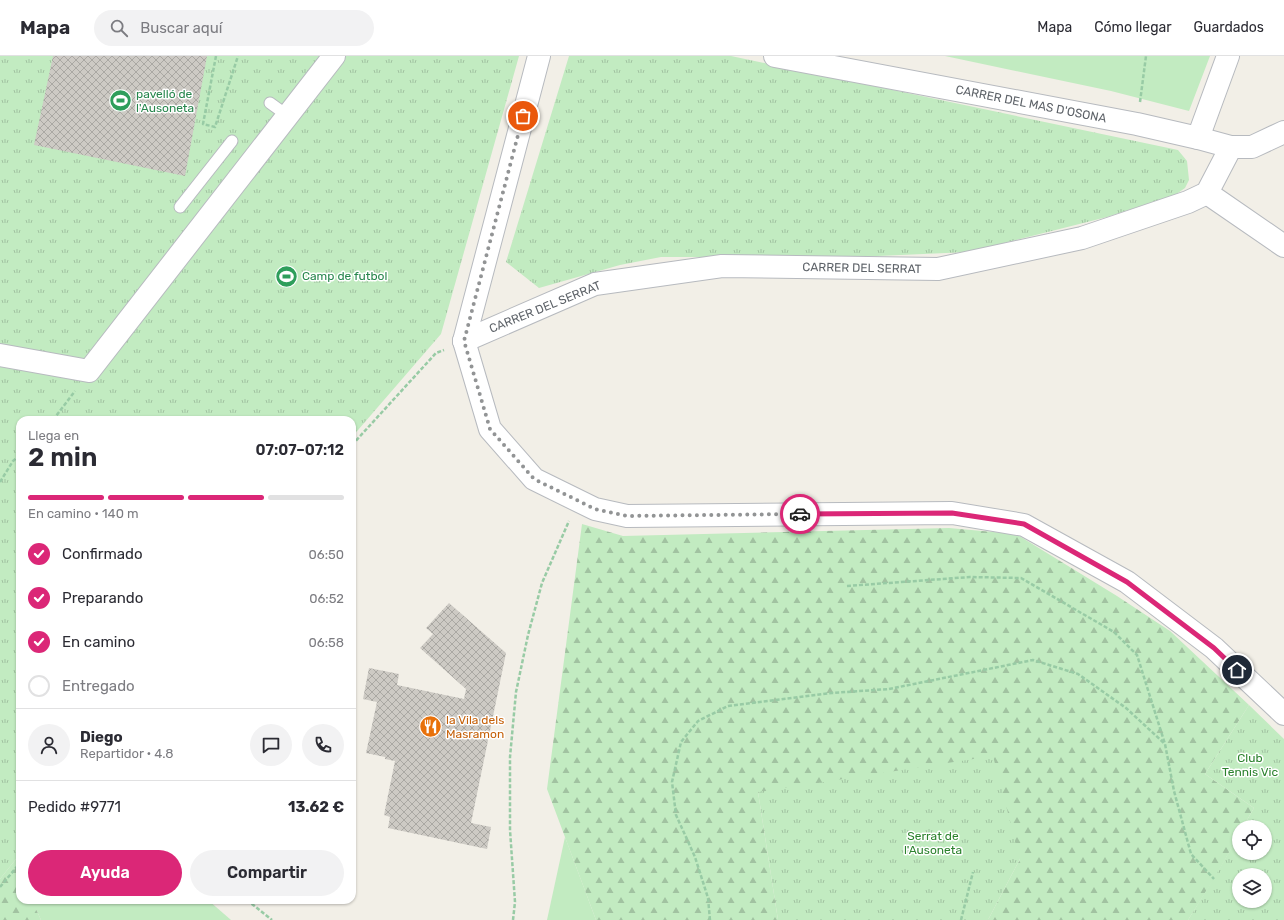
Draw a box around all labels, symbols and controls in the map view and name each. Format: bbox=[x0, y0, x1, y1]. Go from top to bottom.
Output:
search box bbox=[94, 10, 374, 46]
text: Mapa bbox=[20, 16, 70, 39]
icon: search bbox=[108, 17, 130, 39]
text: Buscar aquí bbox=[140, 19, 222, 37]
text: Mapa bbox=[1037, 19, 1072, 36]
text: Cómo llegar bbox=[1094, 19, 1172, 36]
text: Guardados bbox=[1194, 19, 1264, 36]
street label: CARRER DEL MAS D'OSONA bbox=[954, 82, 1108, 126]
place label: pavelló de l'Ausoneta bbox=[136, 87, 194, 115]
sports icon: pavelló de l'Ausoneta bbox=[108, 88, 134, 114]
pin bbox=[506, 99, 540, 133]
icon: bag bbox=[512, 105, 534, 127]
street label: CARRER DEL SERRAT bbox=[802, 260, 922, 276]
sports icon: Camp de futbol bbox=[274, 263, 300, 289]
place label: Camp de futbol bbox=[302, 269, 388, 283]
street label: CARRER DEL SERRAT bbox=[487, 278, 603, 336]
text: Llega en bbox=[28, 428, 79, 443]
text: 07:07–07:12 bbox=[256, 441, 344, 459]
text: 2 min bbox=[28, 442, 97, 473]
courier bbox=[780, 494, 820, 534]
icon: car bbox=[789, 503, 811, 525]
text: En camino · 140 m bbox=[28, 506, 139, 521]
icon: check bbox=[28, 543, 50, 565]
text: Confirmado bbox=[62, 545, 143, 563]
text: 06:50 bbox=[309, 547, 344, 562]
icon: check bbox=[28, 587, 50, 609]
text: Preparando bbox=[62, 589, 143, 607]
text: 06:52 bbox=[309, 591, 344, 606]
icon: check bbox=[28, 631, 50, 653]
text: En camino bbox=[62, 633, 135, 651]
text: 06:58 bbox=[309, 635, 344, 650]
pin bbox=[1220, 653, 1254, 687]
icon: home bbox=[1226, 659, 1248, 681]
text: Entregado bbox=[62, 677, 135, 695]
place label: la Vila dels Masramon bbox=[446, 713, 504, 741]
restaurant icon: la Vila dels Masramon bbox=[418, 714, 444, 740]
button: person bbox=[28, 724, 70, 766]
button: chat bbox=[250, 724, 292, 766]
button: phone bbox=[302, 724, 344, 766]
text: Diego bbox=[80, 728, 123, 746]
text: Repartidor · 4.8 bbox=[80, 746, 174, 761]
park label: Club Tennis Vic bbox=[1222, 751, 1278, 779]
text: Pedido #9771 bbox=[28, 798, 121, 816]
text: 13.62 € bbox=[288, 798, 344, 816]
map controls bbox=[1232, 820, 1272, 908]
button: locate bbox=[1232, 820, 1272, 860]
park label: Serrat de l'Ausoneta bbox=[904, 829, 962, 857]
button: Ayuda bbox=[28, 850, 182, 896]
button: Compartir bbox=[190, 850, 344, 896]
button: layers bbox=[1232, 868, 1272, 908]

